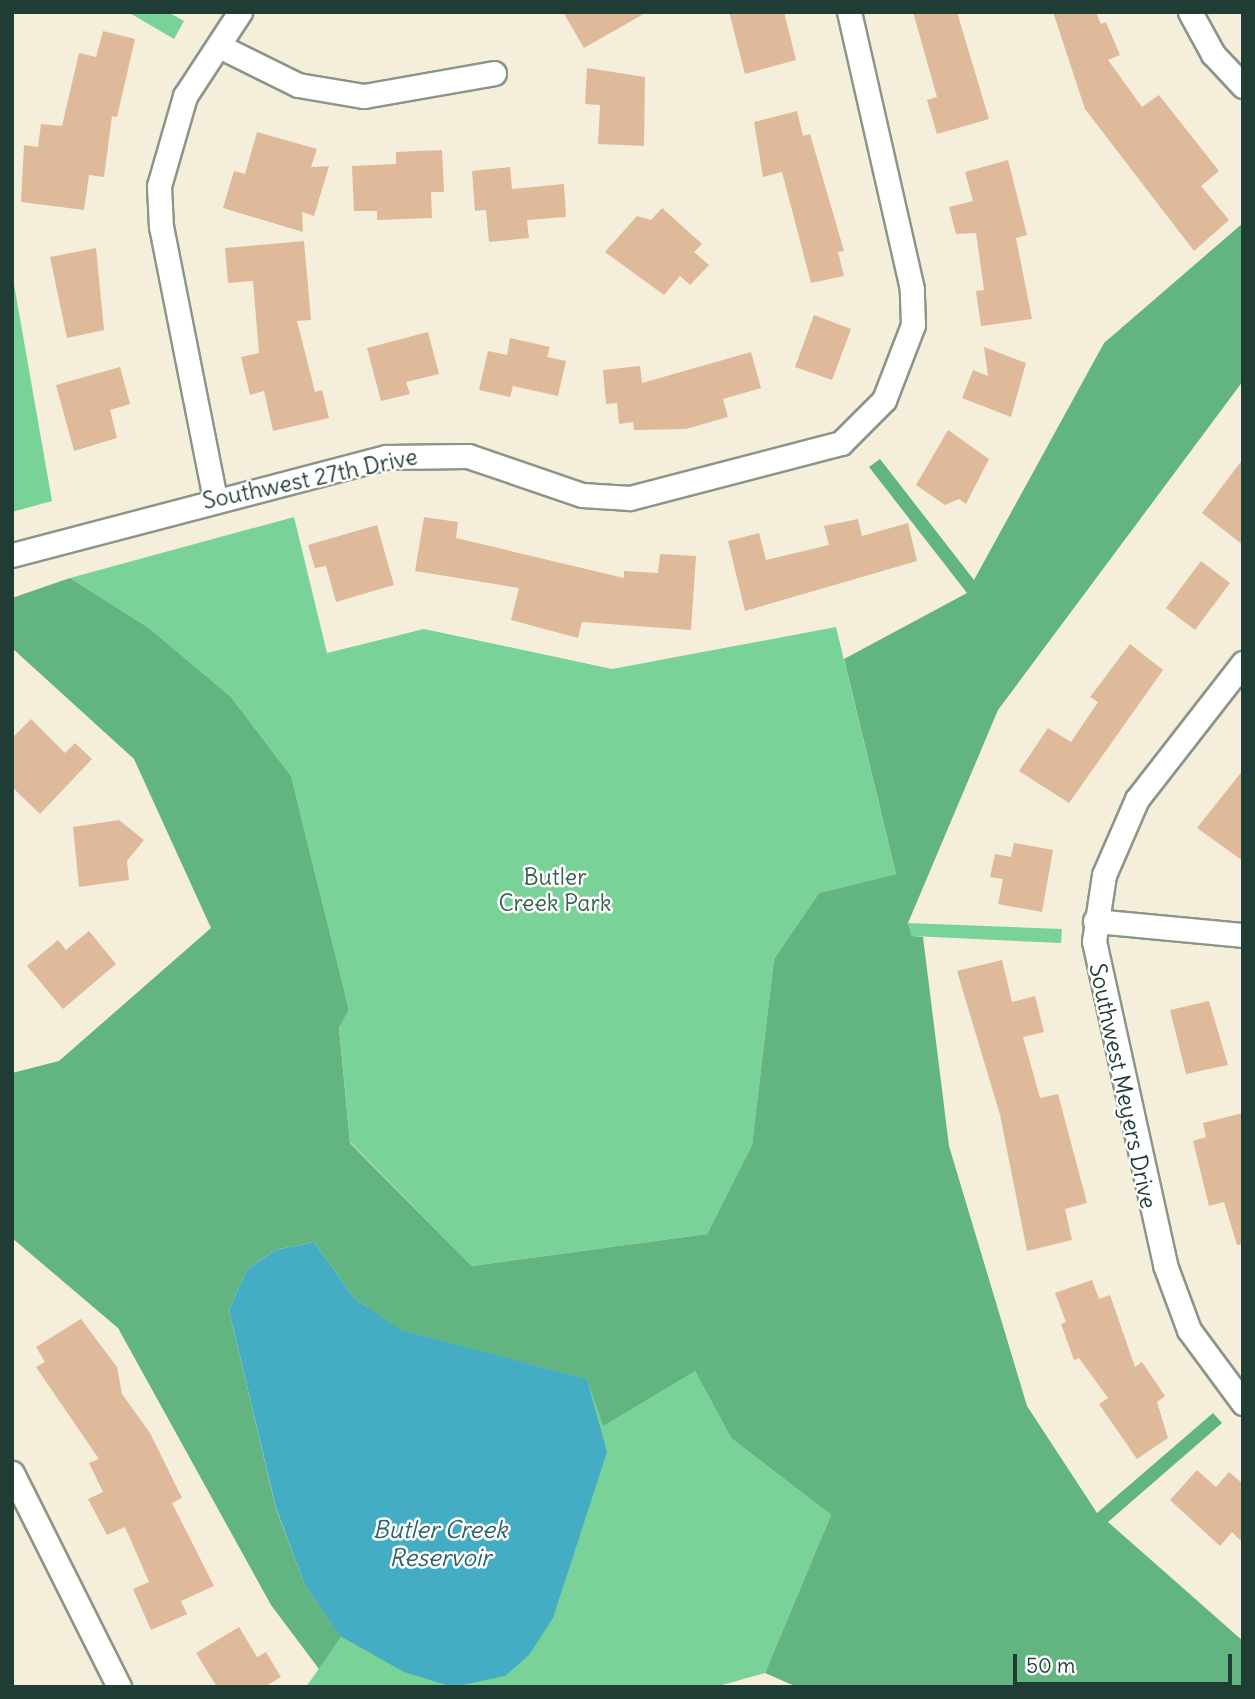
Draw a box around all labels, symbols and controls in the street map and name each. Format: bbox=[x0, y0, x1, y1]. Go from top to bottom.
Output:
street label: Southwest 27th Drive bbox=[200, 443, 420, 515]
park label: Butler Creek Park bbox=[498, 863, 612, 917]
street label: Southwest Meyers Drive bbox=[1083, 961, 1163, 1211]
water label: Butler Creek Reservoir bbox=[373, 1516, 507, 1572]
scale bar bbox=[1017, 1640, 1236, 1684]
text: 50 m bbox=[1026, 1652, 1075, 1679]

